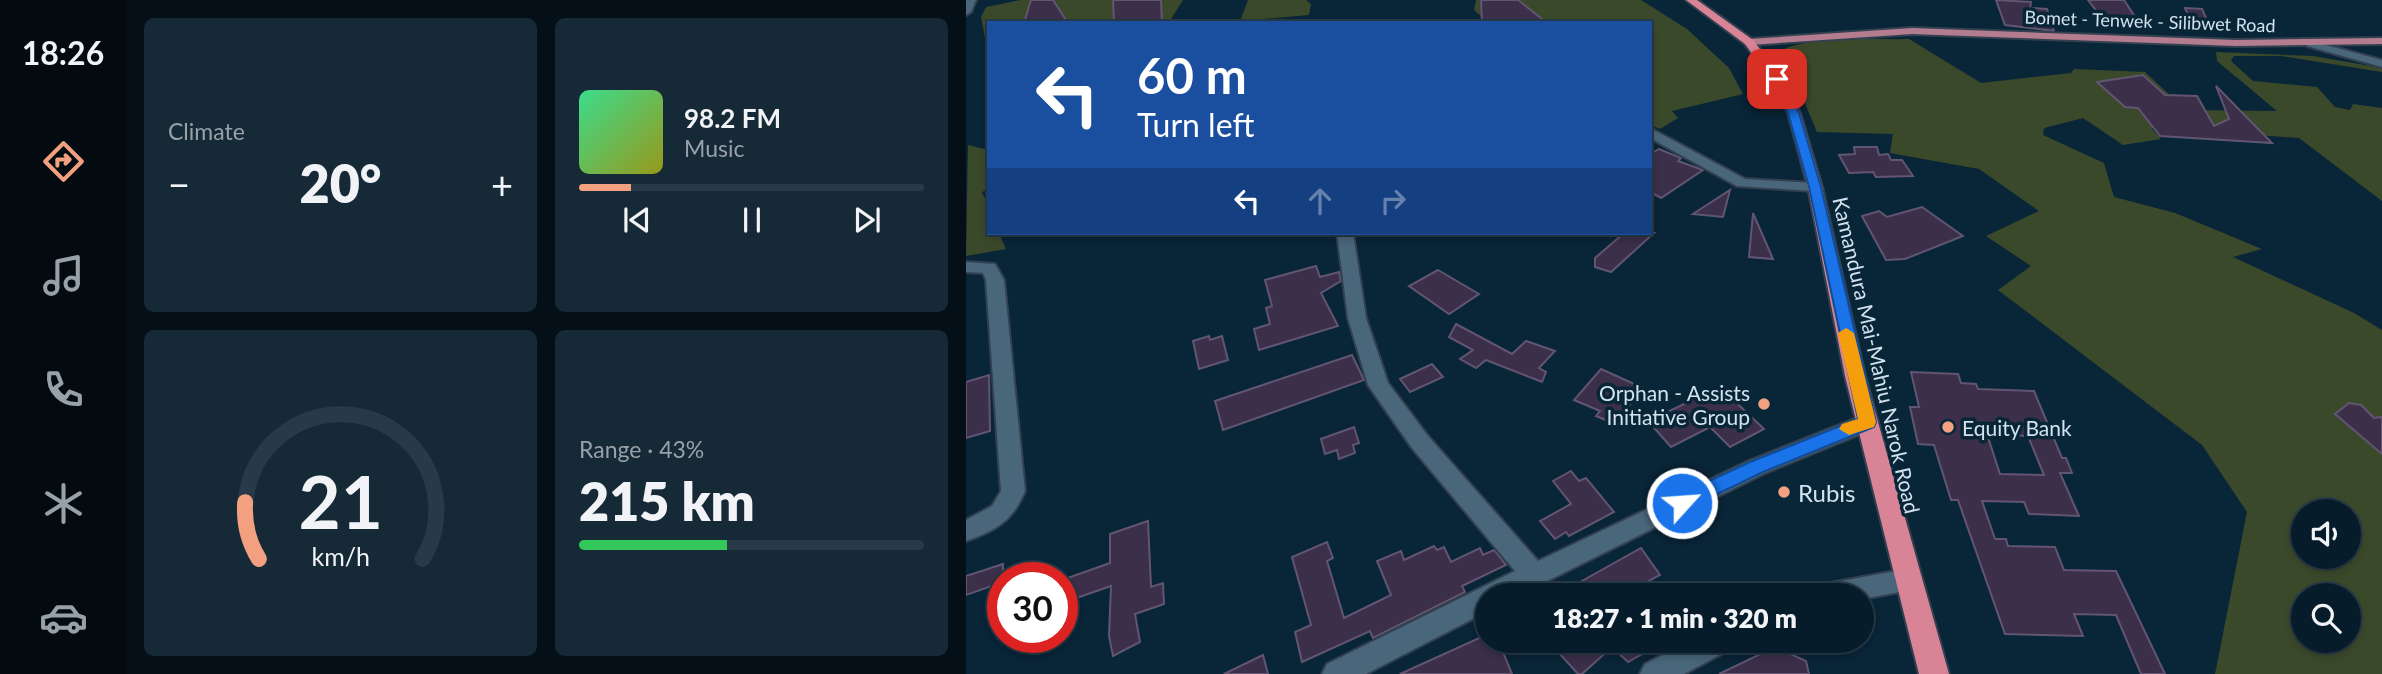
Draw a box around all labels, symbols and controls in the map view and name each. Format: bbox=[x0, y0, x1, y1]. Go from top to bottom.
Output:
street label: Bomet - Tenwek - Silibwet Road bbox=[2024, 6, 2276, 36]
text: 18:26 bbox=[22, 33, 104, 72]
text: 60 m bbox=[1137, 46, 1247, 104]
icon: left bbox=[1022, 49, 1113, 140]
pin bbox=[1747, 49, 1807, 109]
icon: arrive bbox=[1758, 60, 1796, 98]
text: 98.2 FM bbox=[684, 102, 781, 134]
text: Turn left bbox=[1137, 105, 1254, 144]
text: Climate bbox=[168, 117, 245, 145]
text: Music bbox=[684, 134, 744, 162]
icon: directions bbox=[39, 137, 88, 186]
text: 20° bbox=[300, 152, 381, 214]
text: − bbox=[168, 161, 190, 207]
text: + bbox=[491, 161, 513, 207]
icon: left bbox=[1228, 182, 1266, 220]
icon: ahead bbox=[1301, 182, 1339, 220]
icon: right bbox=[1374, 182, 1412, 220]
street label: Kamandura Mai-Mahiu Narok Road bbox=[1828, 194, 1926, 516]
icon: previous bbox=[618, 201, 656, 239]
icon: pause bbox=[733, 201, 771, 239]
icon: next bbox=[848, 201, 886, 239]
icon: music bbox=[39, 251, 88, 300]
icon: phone bbox=[39, 365, 88, 414]
place label: Orphan - Assists Initiative Group bbox=[1599, 380, 1750, 429]
marker: Orphan - Assists Initiative Group bbox=[1756, 396, 1772, 412]
place label: Equity Bank bbox=[1962, 415, 2072, 440]
marker: Equity Bank bbox=[1940, 419, 1956, 435]
text: Range · 43% bbox=[579, 435, 704, 463]
text: 21 bbox=[298, 457, 383, 545]
position arrow bbox=[1645, 466, 1719, 540]
text: 215 km bbox=[579, 470, 755, 532]
place label: Rubis bbox=[1798, 478, 1856, 507]
icon: climate bbox=[39, 479, 88, 528]
marker: Rubis bbox=[1776, 484, 1792, 500]
map controls bbox=[2291, 499, 2361, 653]
button: sound bbox=[2291, 499, 2361, 569]
text: km/h bbox=[311, 541, 370, 571]
speed limit sign: 30 bbox=[987, 562, 1078, 653]
button: search bbox=[2291, 583, 2361, 653]
icon: car bbox=[39, 593, 88, 642]
text: 18:27 · 1 min · 320 m bbox=[1552, 602, 1797, 634]

